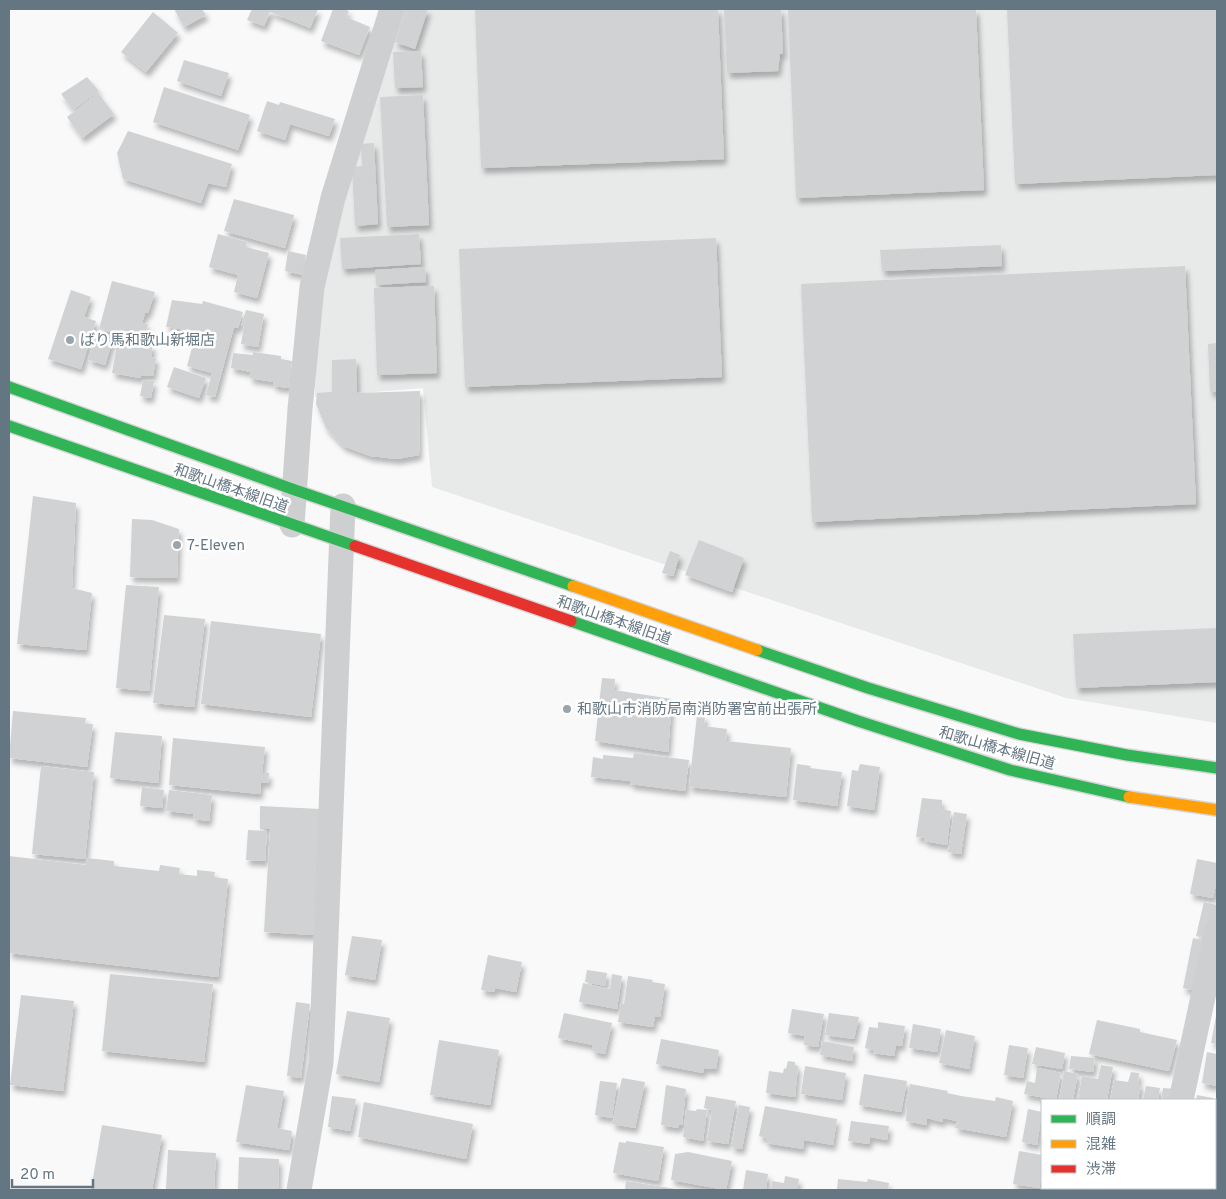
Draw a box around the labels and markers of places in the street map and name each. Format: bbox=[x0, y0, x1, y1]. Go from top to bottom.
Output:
place label: ばり馬和歌山新堀店 bbox=[80, 332, 215, 351]
marker: ばり馬和歌山新堀店 bbox=[64, 334, 76, 346]
place label: 7-Eleven bbox=[187, 537, 245, 556]
marker: 7-Eleven bbox=[171, 539, 183, 551]
place label: 和歌山市消防局南消防署宮前出張所 bbox=[577, 701, 817, 720]
marker: 和歌山市消防局南消防署宮前出張所 bbox=[561, 703, 573, 715]

